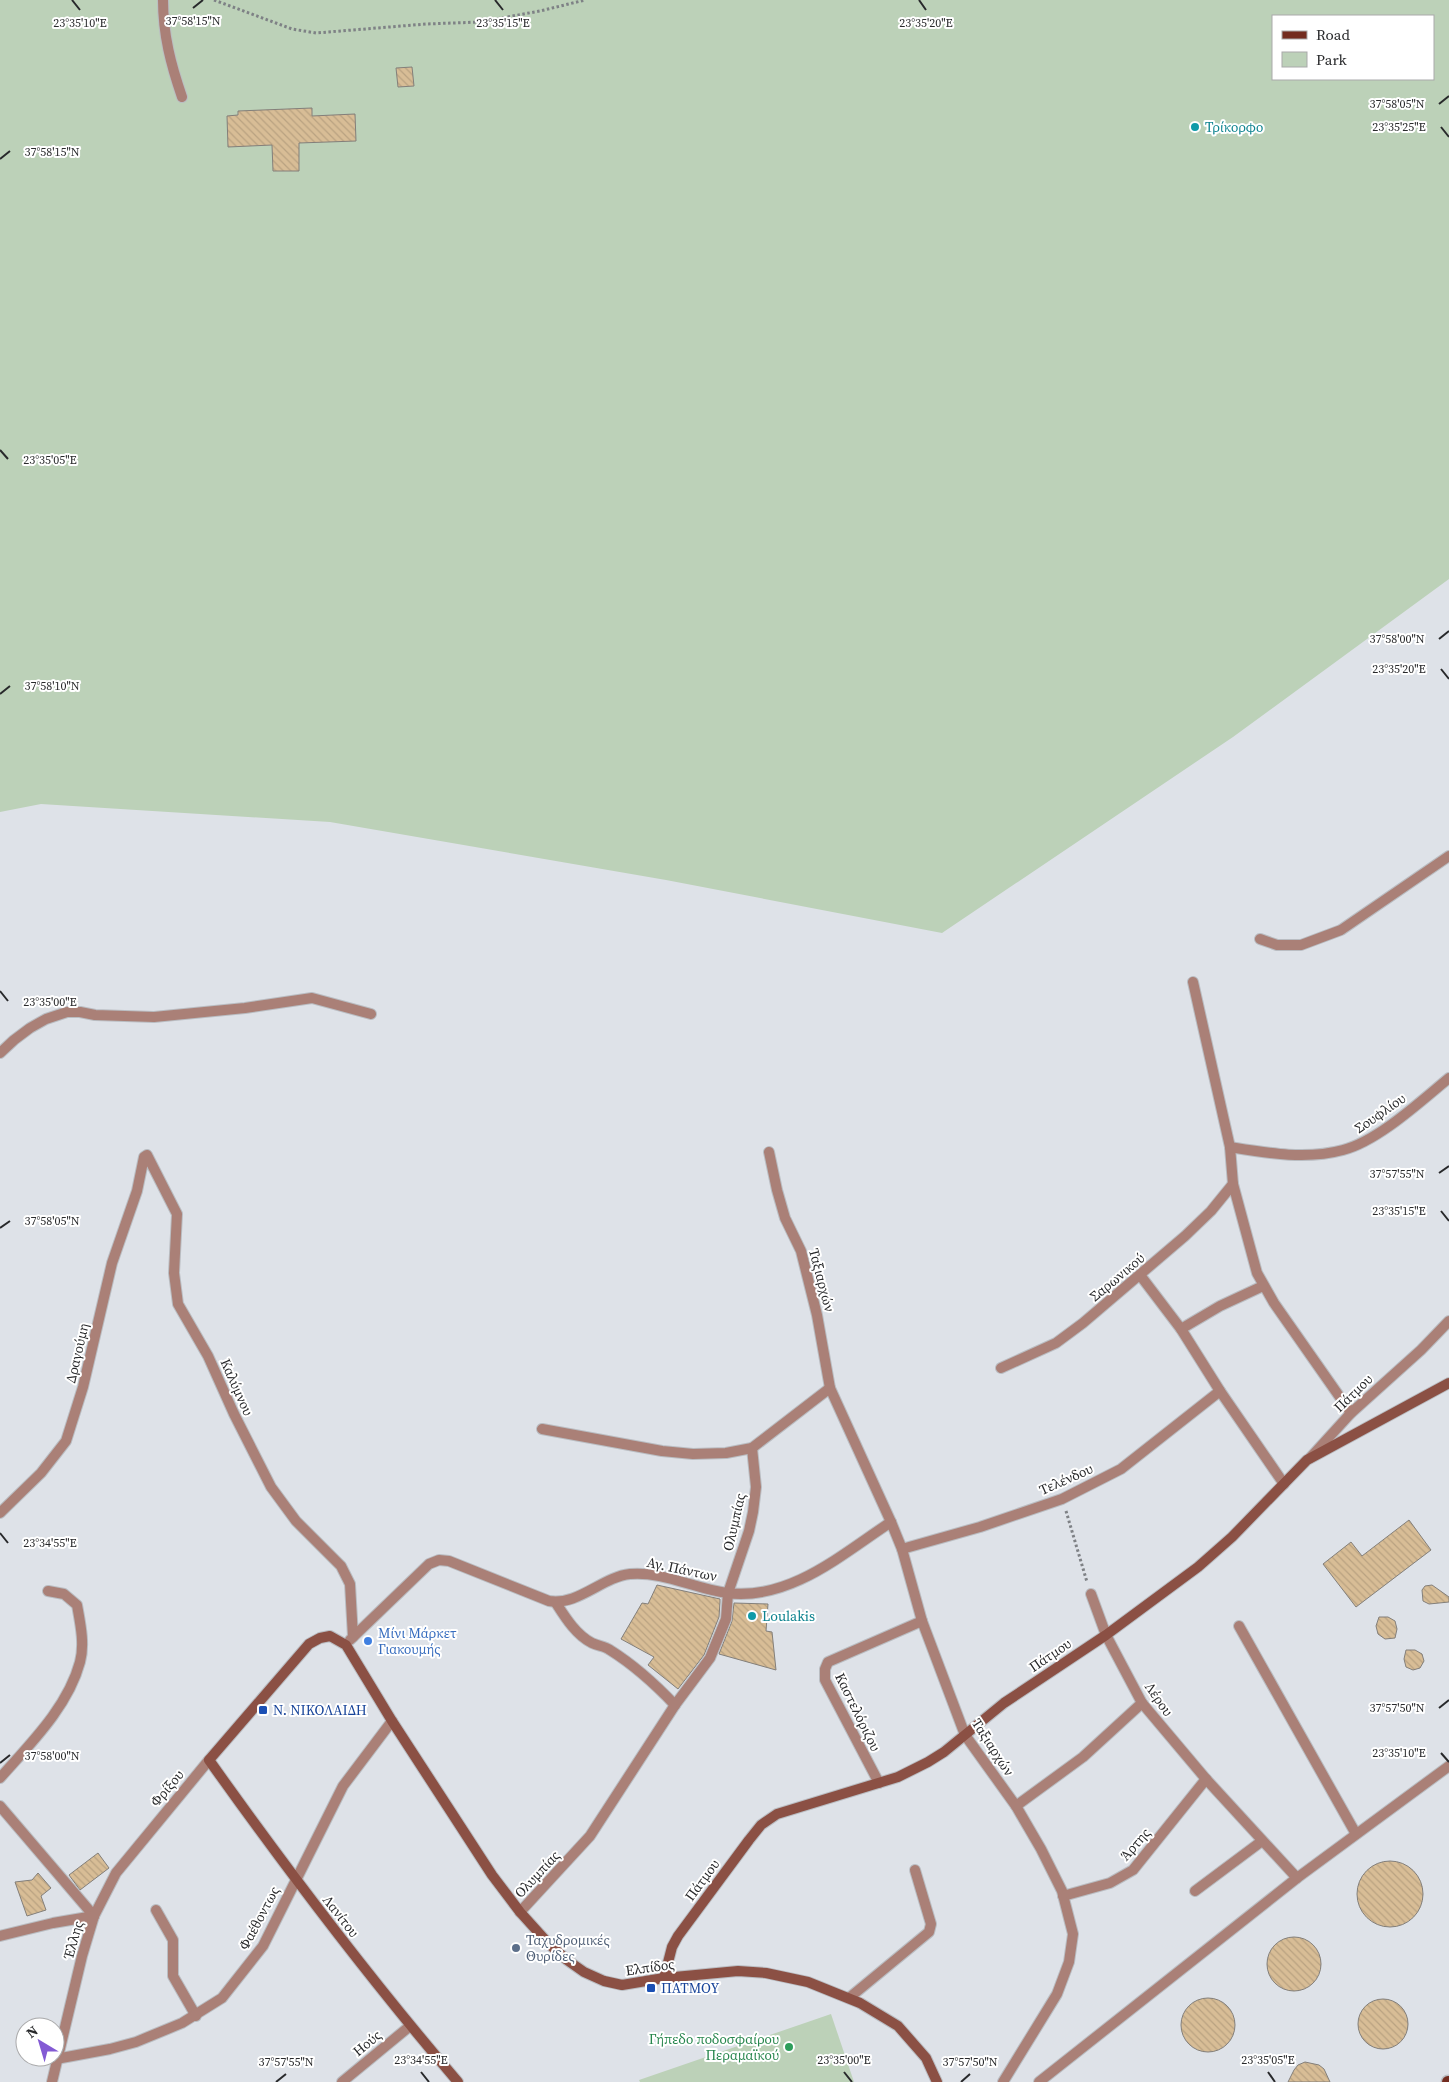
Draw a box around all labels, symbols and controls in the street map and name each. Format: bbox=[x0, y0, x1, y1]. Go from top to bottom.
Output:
text: 37°58'15"N bbox=[165, 13, 221, 29]
text: 23°35'10"E bbox=[53, 15, 107, 31]
text: 23°35'15"E bbox=[476, 15, 530, 31]
text: 23°35'20"E bbox=[899, 15, 953, 31]
legend bbox=[1272, 15, 1434, 80]
text: Road bbox=[1316, 24, 1350, 45]
text: Park bbox=[1316, 49, 1348, 70]
text: 37°58'05"N bbox=[1369, 96, 1425, 112]
place label: Τρίκορφο bbox=[1205, 117, 1263, 137]
text: 23°35'25"E bbox=[1372, 119, 1426, 135]
marker: Τρίκορφο bbox=[1189, 121, 1201, 133]
text: 37°58'15"N bbox=[24, 144, 80, 160]
text: 23°35'05"E bbox=[23, 452, 77, 468]
text: 37°58'00"N bbox=[1369, 631, 1425, 647]
text: 23°35'20"E bbox=[1372, 661, 1426, 677]
text: 37°58'10"N bbox=[24, 678, 80, 694]
text: 23°35'00"E bbox=[23, 994, 77, 1010]
street label: Σουφλίου bbox=[1350, 1088, 1410, 1138]
text: 37°57'55"N bbox=[1369, 1166, 1425, 1182]
text: 23°35'15"E bbox=[1372, 1203, 1426, 1219]
text: 37°58'05"N bbox=[24, 1213, 80, 1229]
street label: Ταξιαρχών bbox=[804, 1246, 840, 1314]
street label: Σαρωνικού bbox=[1085, 1248, 1149, 1306]
street label: Δραγούμη bbox=[60, 1321, 94, 1385]
street label: Καλύμνου bbox=[216, 1355, 258, 1419]
street label: Πάτμου bbox=[1329, 1369, 1377, 1417]
street label: Τελένδου bbox=[1036, 1458, 1096, 1500]
street label: Ολυμπίας bbox=[718, 1491, 750, 1553]
text: 23°34'55"E bbox=[23, 1535, 77, 1551]
street label: Αγ. Πάντων bbox=[645, 1552, 719, 1586]
place label: Loulakis bbox=[762, 1606, 815, 1626]
marker: Loulakis bbox=[746, 1610, 758, 1622]
place label: Μίνι Μάρκετ Γιακουμής bbox=[378, 1623, 457, 1659]
street label: Πάτμου bbox=[1025, 1633, 1075, 1677]
marker: Μίνι Μάρκετ Γιακουμής bbox=[362, 1635, 374, 1647]
street label: Καστελόριζου bbox=[830, 1669, 886, 1755]
street label: Λέρου bbox=[1140, 1678, 1178, 1720]
place label: Ν. ΝΙΚΟΛΑΙΔΗ bbox=[273, 1700, 367, 1720]
text: 37°57'50"N bbox=[1369, 1700, 1425, 1716]
marker: Ν. ΝΙΚΟΛΑΙΔΗ bbox=[257, 1704, 269, 1716]
street label: Ταξιαρχών bbox=[967, 1714, 1019, 1780]
text: 23°35'10"E bbox=[1372, 1745, 1426, 1761]
text: 37°58'00"N bbox=[24, 1748, 80, 1764]
street label: Φρίξου bbox=[146, 1765, 188, 1811]
street label: Άρτης bbox=[1115, 1823, 1155, 1865]
street label: Ολυμπίας bbox=[510, 1846, 564, 1902]
street label: Πάτμου bbox=[680, 1855, 724, 1905]
street label: Φαέθοντως bbox=[234, 1883, 284, 1953]
street label: Λανίτου bbox=[318, 1891, 364, 1941]
street label: Έλλης bbox=[58, 1918, 88, 1963]
place label: Ταχυδρομικές Θυρίδες bbox=[526, 1930, 610, 1966]
marker: Ταχυδρομικές Θυρίδες bbox=[510, 1942, 522, 1954]
street label: Ελπίδος bbox=[624, 1954, 676, 1980]
place label: ΠΑΤΜΟΥ bbox=[661, 1978, 719, 1998]
marker: ΠΑΤΜΟΥ bbox=[645, 1982, 657, 1994]
north arrow bbox=[15, 2017, 65, 2067]
text: N bbox=[22, 2021, 42, 2043]
street label: Ηούς bbox=[348, 2025, 386, 2061]
place label: Γήπεδο ποδοσφαίρου Περαμαϊκού bbox=[649, 2029, 779, 2065]
marker: Γήπεδο ποδοσφαίρου Περαμαϊκού bbox=[783, 2041, 795, 2053]
text: 23°34'55"E bbox=[394, 2052, 448, 2068]
text: 23°35'00"E bbox=[817, 2052, 871, 2068]
text: 23°35'05"E bbox=[1241, 2052, 1295, 2068]
text: 37°57'55"N bbox=[258, 2054, 314, 2070]
text: 37°57'50"N bbox=[942, 2054, 998, 2070]

